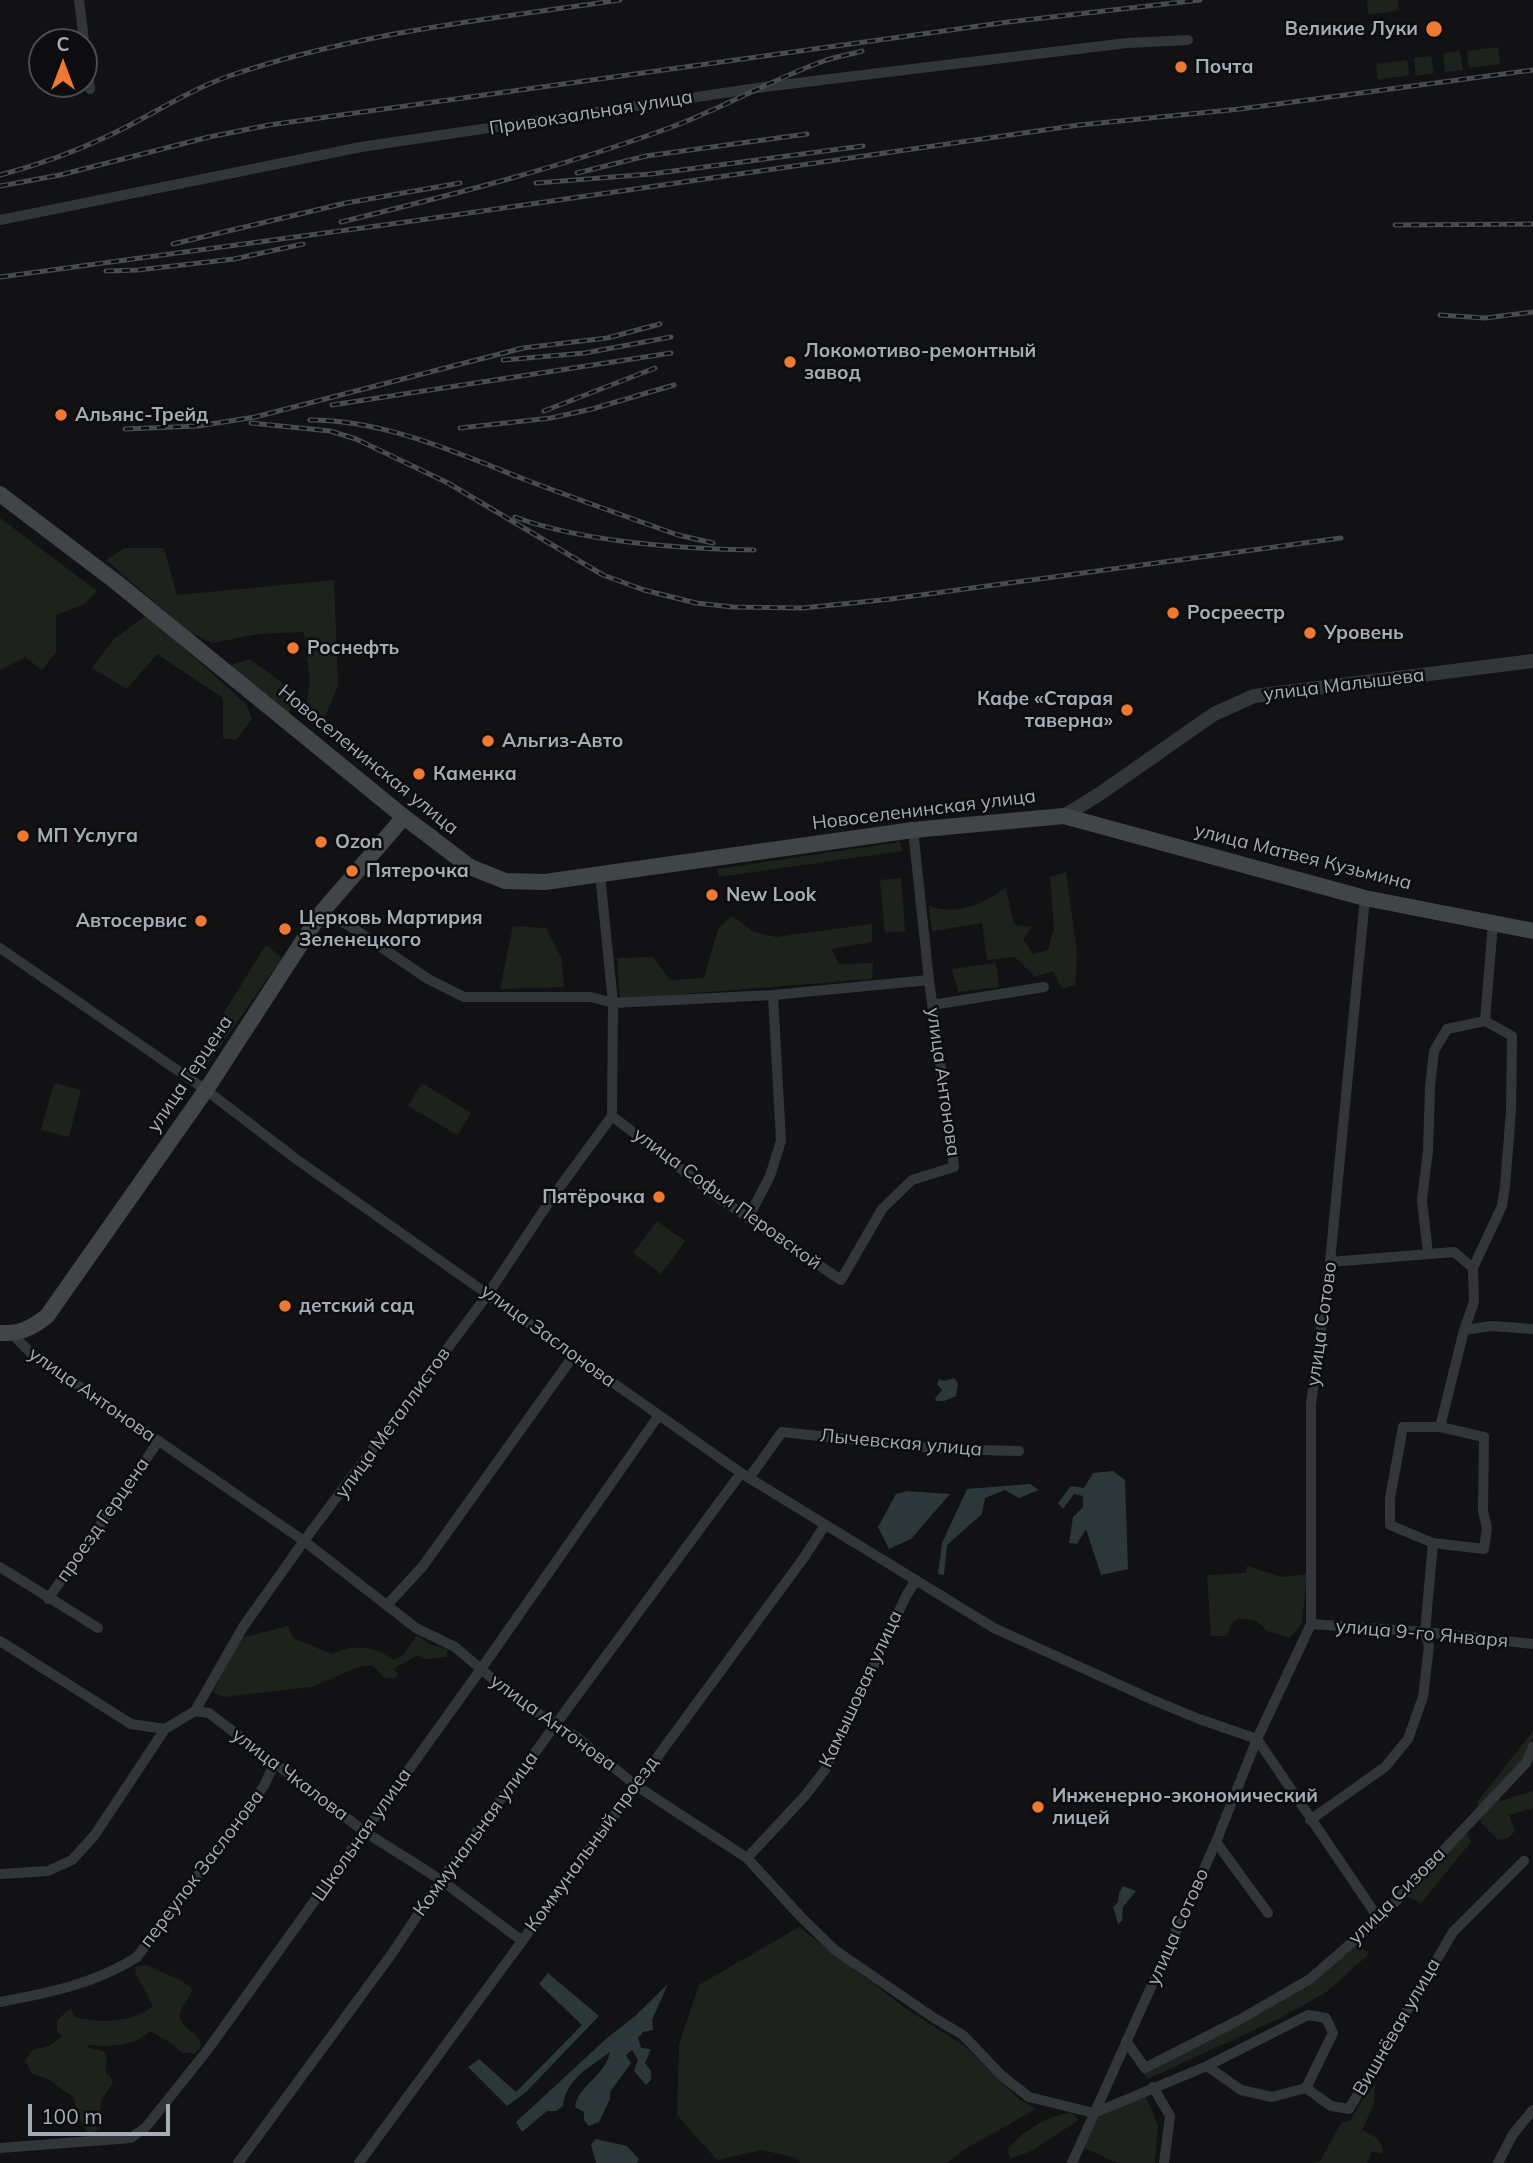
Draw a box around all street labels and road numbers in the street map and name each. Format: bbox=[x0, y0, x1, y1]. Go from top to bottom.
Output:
street label: Привокзальная улица bbox=[488, 86, 694, 140]
street label: улица Малышева bbox=[1262, 664, 1426, 706]
street label: Новоселенинская улица bbox=[273, 680, 463, 840]
street label: Новоселенинская улица bbox=[811, 785, 1037, 835]
street label: улица Матвея Кузьмина bbox=[1192, 819, 1414, 895]
street label: улица Антонова bbox=[921, 1006, 965, 1158]
street label: улица Герцена bbox=[143, 1011, 237, 1137]
street label: улица Софьи Перовской bbox=[629, 1123, 825, 1275]
street label: улица Сотово bbox=[1302, 1260, 1342, 1388]
street label: улица Заслонова bbox=[476, 1280, 620, 1392]
street label: улица Антонова bbox=[24, 1343, 160, 1447]
street label: улица Металлистов bbox=[331, 1343, 455, 1503]
street label: Лычевская улица bbox=[819, 1425, 983, 1461]
street label: проезд Герцена bbox=[52, 1454, 154, 1586]
street label: Камышовая улица bbox=[815, 1607, 907, 1771]
street label: улица 9-го Января bbox=[1335, 1615, 1509, 1653]
street label: улица Антонова bbox=[486, 1670, 620, 1776]
street label: улица Чкалова bbox=[227, 1724, 353, 1826]
street label: Коммунальная улица bbox=[409, 1747, 543, 1921]
street label: Коммунальный проезд bbox=[521, 1752, 663, 1936]
street label: Школьная улица bbox=[308, 1764, 416, 1906]
street label: переулок Заслонова bbox=[135, 1786, 269, 1952]
street label: улица Сизова bbox=[1344, 1843, 1450, 1949]
street label: улица Сотово bbox=[1142, 1865, 1214, 1989]
street label: Вишнёвая улица bbox=[1348, 1954, 1446, 2100]

